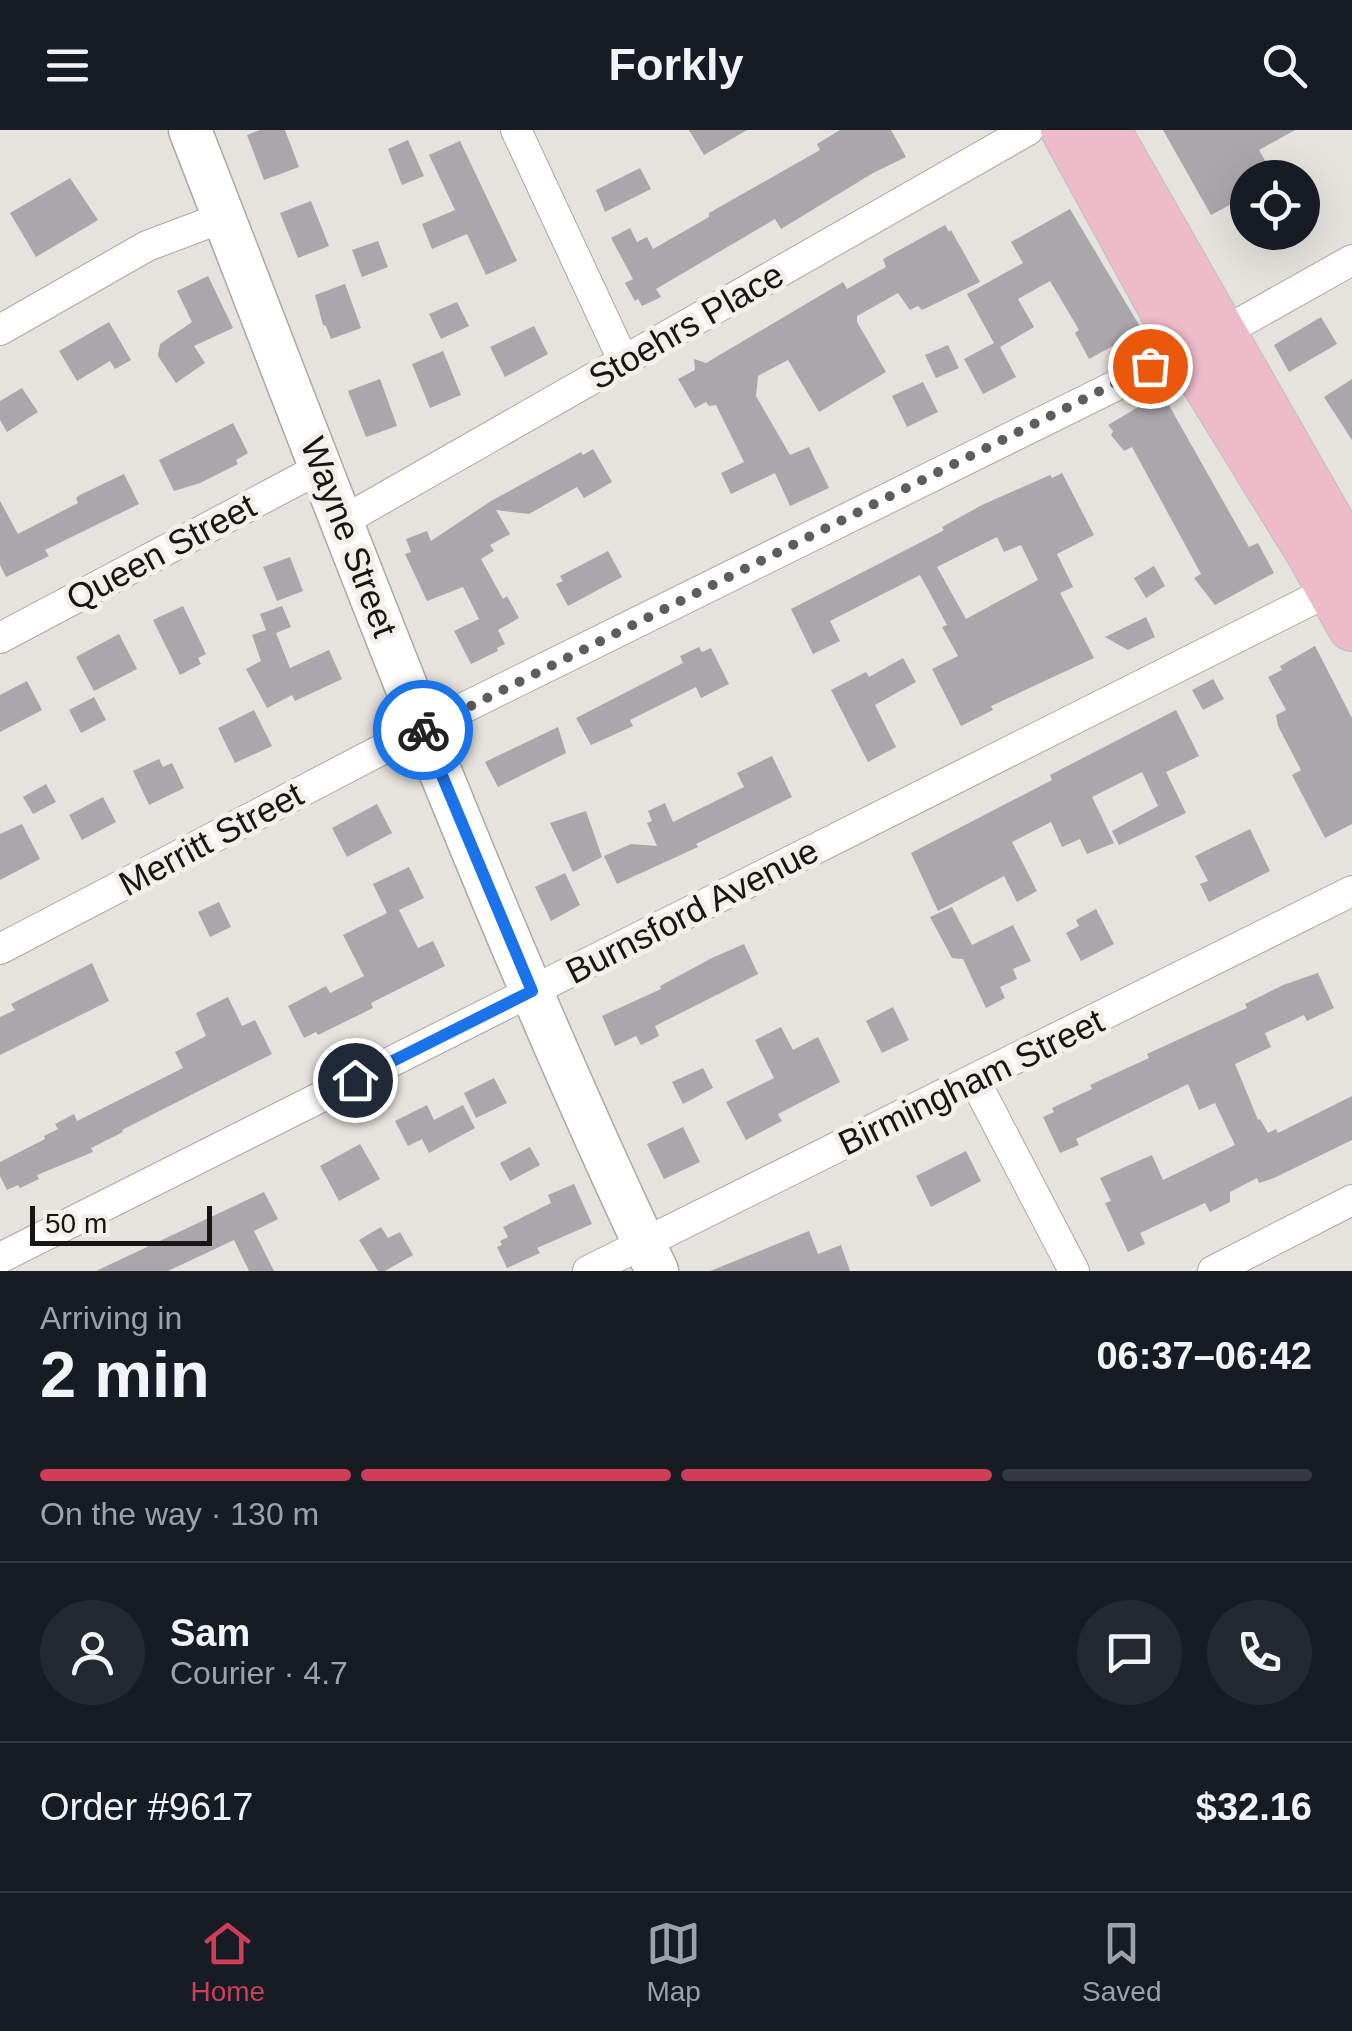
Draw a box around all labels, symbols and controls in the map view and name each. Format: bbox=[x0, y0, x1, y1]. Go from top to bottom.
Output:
icon: menu bbox=[40, 38, 95, 93]
icon: search bbox=[1257, 38, 1312, 93]
text: Forkly bbox=[608, 39, 744, 90]
map controls bbox=[1230, 160, 1320, 250]
button: locate bbox=[1230, 160, 1320, 250]
street label: Stoehrs Place bbox=[582, 254, 790, 397]
pin bbox=[1108, 324, 1193, 409]
icon: bag bbox=[1123, 339, 1178, 394]
street label: Wayne Street bbox=[293, 431, 406, 642]
street label: Queen Street bbox=[60, 485, 262, 618]
courier bbox=[373, 680, 473, 780]
icon: bike bbox=[396, 703, 451, 758]
street label: Merritt Street bbox=[112, 774, 309, 903]
street label: Burnsford Avenue bbox=[559, 830, 824, 991]
street label: Birmingham Street bbox=[832, 1000, 1110, 1163]
pin bbox=[313, 1038, 398, 1123]
icon: home bbox=[328, 1053, 383, 1108]
scale bar bbox=[30, 1201, 212, 1246]
text: 50 m bbox=[45, 1208, 107, 1239]
text: Arriving in bbox=[40, 1300, 182, 1336]
text: 06:37–06:42 bbox=[1096, 1335, 1312, 1377]
text: 2 min bbox=[40, 1338, 210, 1411]
text: On the way · 130 m bbox=[40, 1496, 319, 1532]
button: person bbox=[40, 1600, 145, 1705]
button: chat bbox=[1077, 1600, 1182, 1705]
button: phone bbox=[1207, 1600, 1312, 1705]
text: Sam bbox=[170, 1612, 250, 1654]
text: Courier · 4.7 bbox=[170, 1655, 348, 1691]
text: Order #9617 bbox=[40, 1786, 253, 1828]
text: $32.16 bbox=[1196, 1786, 1312, 1828]
tab: Home bbox=[190, 1916, 265, 2008]
tab: Map bbox=[646, 1916, 701, 2008]
tab: Saved bbox=[1082, 1916, 1161, 2008]

